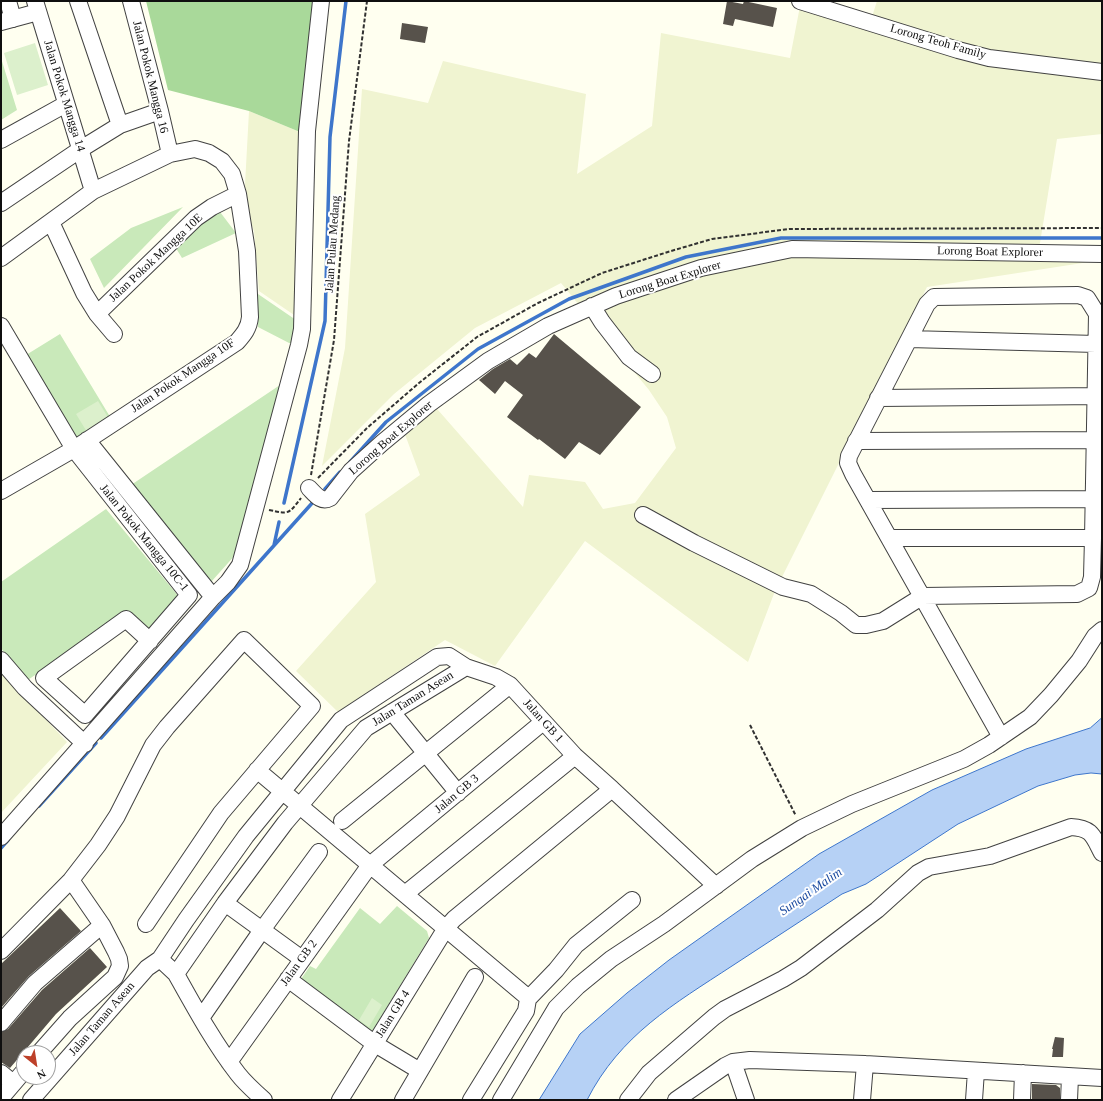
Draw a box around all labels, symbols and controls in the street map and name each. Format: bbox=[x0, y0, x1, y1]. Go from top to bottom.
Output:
street label: Jalan Pokok Mangga 16 bbox=[129, 19, 171, 135]
street label: Lorong Teoh Family bbox=[888, 21, 988, 63]
street label: Jalan Pokok Mangga 14 bbox=[40, 39, 88, 153]
street label: Jalan Pulau Medang bbox=[322, 195, 344, 293]
street label: Jalan Pokok Mangga 10E bbox=[106, 211, 206, 305]
street label: Lorong Boat Explorer bbox=[937, 244, 1043, 260]
street label: Lorong Boat Explorer bbox=[617, 258, 723, 302]
street label: Jalan Pokok Mangga 10F bbox=[128, 336, 238, 416]
street label: Lorong Boat Explorer bbox=[346, 398, 436, 478]
street label: Jalan Pokok Mangga 10C-1 bbox=[96, 482, 192, 594]
street label: Jalan Taman Asean bbox=[370, 668, 456, 730]
street label: Jalan GB 1 bbox=[520, 696, 566, 746]
street label: Jalan GB 3 bbox=[432, 771, 482, 817]
water label: Sungai Malim bbox=[777, 865, 845, 919]
street label: Jalan GB 2 bbox=[278, 937, 320, 989]
street label: Jalan Taman Asean bbox=[66, 979, 138, 1059]
street label: Jalan GB 4 bbox=[373, 988, 413, 1040]
north arrow bbox=[16, 1045, 56, 1085]
text: N bbox=[35, 1067, 48, 1082]

